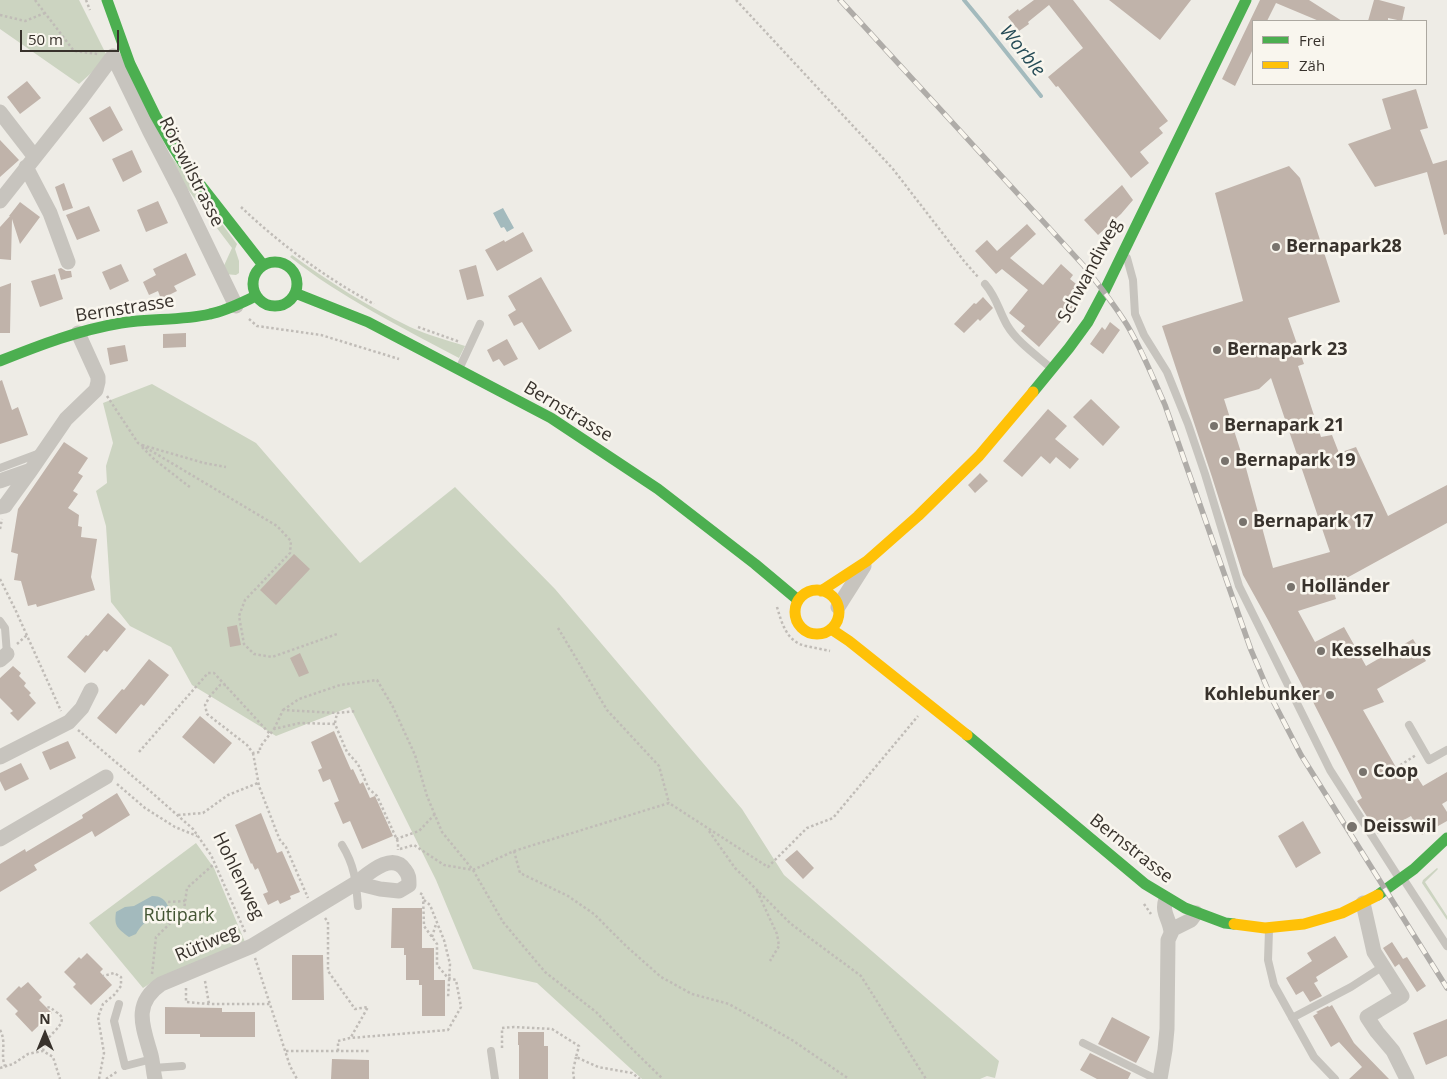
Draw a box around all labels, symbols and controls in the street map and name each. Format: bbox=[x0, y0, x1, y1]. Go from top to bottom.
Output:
scale bar bbox=[22, 20, 121, 52]
legend bbox=[1252, 20, 1427, 85]
water label: Worble bbox=[994, 21, 1050, 81]
text: 50 m bbox=[28, 29, 63, 49]
text: Frei bbox=[1299, 30, 1325, 50]
text: Zäh bbox=[1299, 55, 1325, 75]
street label: Rörswilstrasse bbox=[154, 113, 228, 231]
street label: Schwandiweg bbox=[1054, 216, 1126, 326]
place label: Bernapark28 bbox=[1286, 236, 1402, 258]
marker: Bernapark28 bbox=[1270, 241, 1282, 253]
street label: Bernstrasse bbox=[74, 291, 176, 327]
place label: Bernapark 23 bbox=[1227, 339, 1347, 361]
marker: Bernapark 23 bbox=[1211, 344, 1223, 356]
street label: Bernstrasse bbox=[520, 377, 616, 447]
place label: Bernapark 21 bbox=[1224, 415, 1344, 437]
marker: Bernapark 21 bbox=[1208, 420, 1220, 432]
place label: Bernapark 19 bbox=[1235, 450, 1355, 472]
marker: Bernapark 19 bbox=[1219, 455, 1231, 467]
place label: Bernapark 17 bbox=[1253, 511, 1373, 533]
marker: Bernapark 17 bbox=[1237, 516, 1249, 528]
place label: Holländer bbox=[1301, 576, 1390, 598]
marker: Holländer bbox=[1285, 581, 1297, 593]
place label: Kesselhaus bbox=[1331, 640, 1431, 662]
marker: Kesselhaus bbox=[1315, 645, 1327, 657]
place label: Kohlebunker bbox=[1204, 684, 1320, 706]
marker: Kohlebunker bbox=[1324, 689, 1336, 701]
place label: Coop bbox=[1373, 761, 1418, 783]
marker: Coop bbox=[1357, 766, 1369, 778]
street label: Bernstrasse bbox=[1085, 810, 1177, 888]
place label: Deisswil bbox=[1363, 816, 1437, 838]
marker: Deisswil bbox=[1345, 820, 1359, 834]
street label: Hohlenweg bbox=[208, 829, 268, 923]
park label: Rütipark bbox=[144, 905, 214, 927]
street label: Rütiweg bbox=[172, 921, 242, 967]
north arrow bbox=[20, 1009, 70, 1059]
text: N bbox=[39, 1009, 51, 1028]

